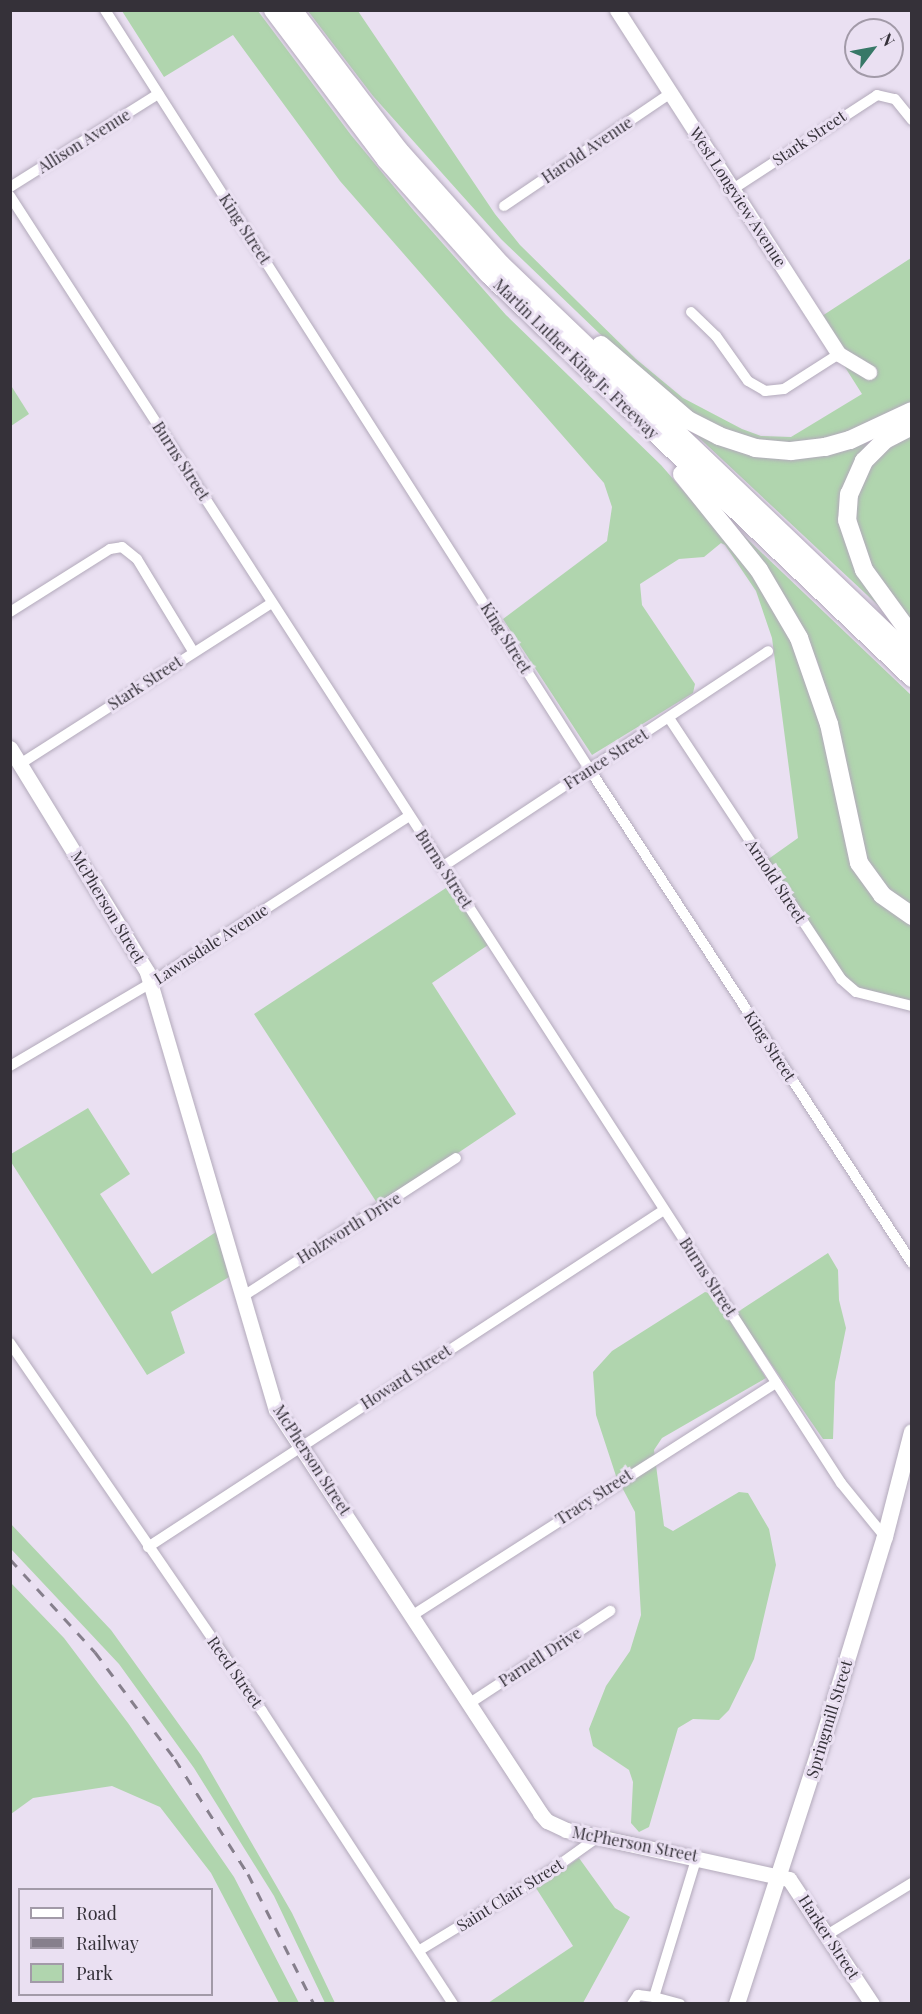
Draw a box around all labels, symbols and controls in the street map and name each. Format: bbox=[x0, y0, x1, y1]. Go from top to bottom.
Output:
north arrow bbox=[844, 18, 904, 78]
text: N bbox=[876, 29, 900, 50]
street label: Allison Avenue bbox=[34, 105, 134, 177]
street label: Stark Street bbox=[768, 106, 850, 170]
street label: Harold Avenue bbox=[538, 112, 636, 188]
street label: West Longview Avenue bbox=[685, 123, 791, 271]
street label: King Street bbox=[215, 190, 275, 268]
street label: Martin Luther King Jr. Freeway bbox=[489, 275, 663, 443]
street label: Burns Street bbox=[148, 418, 214, 504]
street label: King Street bbox=[477, 599, 535, 677]
street label: Stark Street bbox=[104, 652, 186, 714]
street label: France Street bbox=[560, 725, 652, 793]
street label: Burns Street bbox=[411, 826, 477, 912]
street label: Arnold Street bbox=[742, 836, 810, 926]
street label: McPherson Street bbox=[67, 847, 149, 967]
street label: Lawnsdale Avenue bbox=[150, 900, 272, 988]
street label: King Street bbox=[740, 1007, 800, 1085]
street label: Holzworth Drive bbox=[293, 1188, 405, 1268]
street label: Burns Street bbox=[675, 1234, 741, 1320]
street label: Howard Street bbox=[357, 1341, 455, 1413]
street label: McPherson Street bbox=[269, 1401, 355, 1519]
street label: Tracy Street bbox=[552, 1465, 636, 1529]
street label: Parnell Drive bbox=[495, 1623, 585, 1691]
street label: Reed Street bbox=[203, 1633, 267, 1711]
street label: Springmill Street bbox=[802, 1658, 856, 1780]
street label: McPherson Street bbox=[571, 1822, 699, 1866]
street label: Saint Clair Street bbox=[453, 1854, 567, 1936]
legend bbox=[18, 1888, 213, 1996]
street label: Harker Street bbox=[794, 1891, 864, 1983]
text: Road bbox=[76, 1901, 117, 1925]
text: Railway bbox=[76, 1931, 139, 1955]
text: Park bbox=[76, 1961, 113, 1985]

